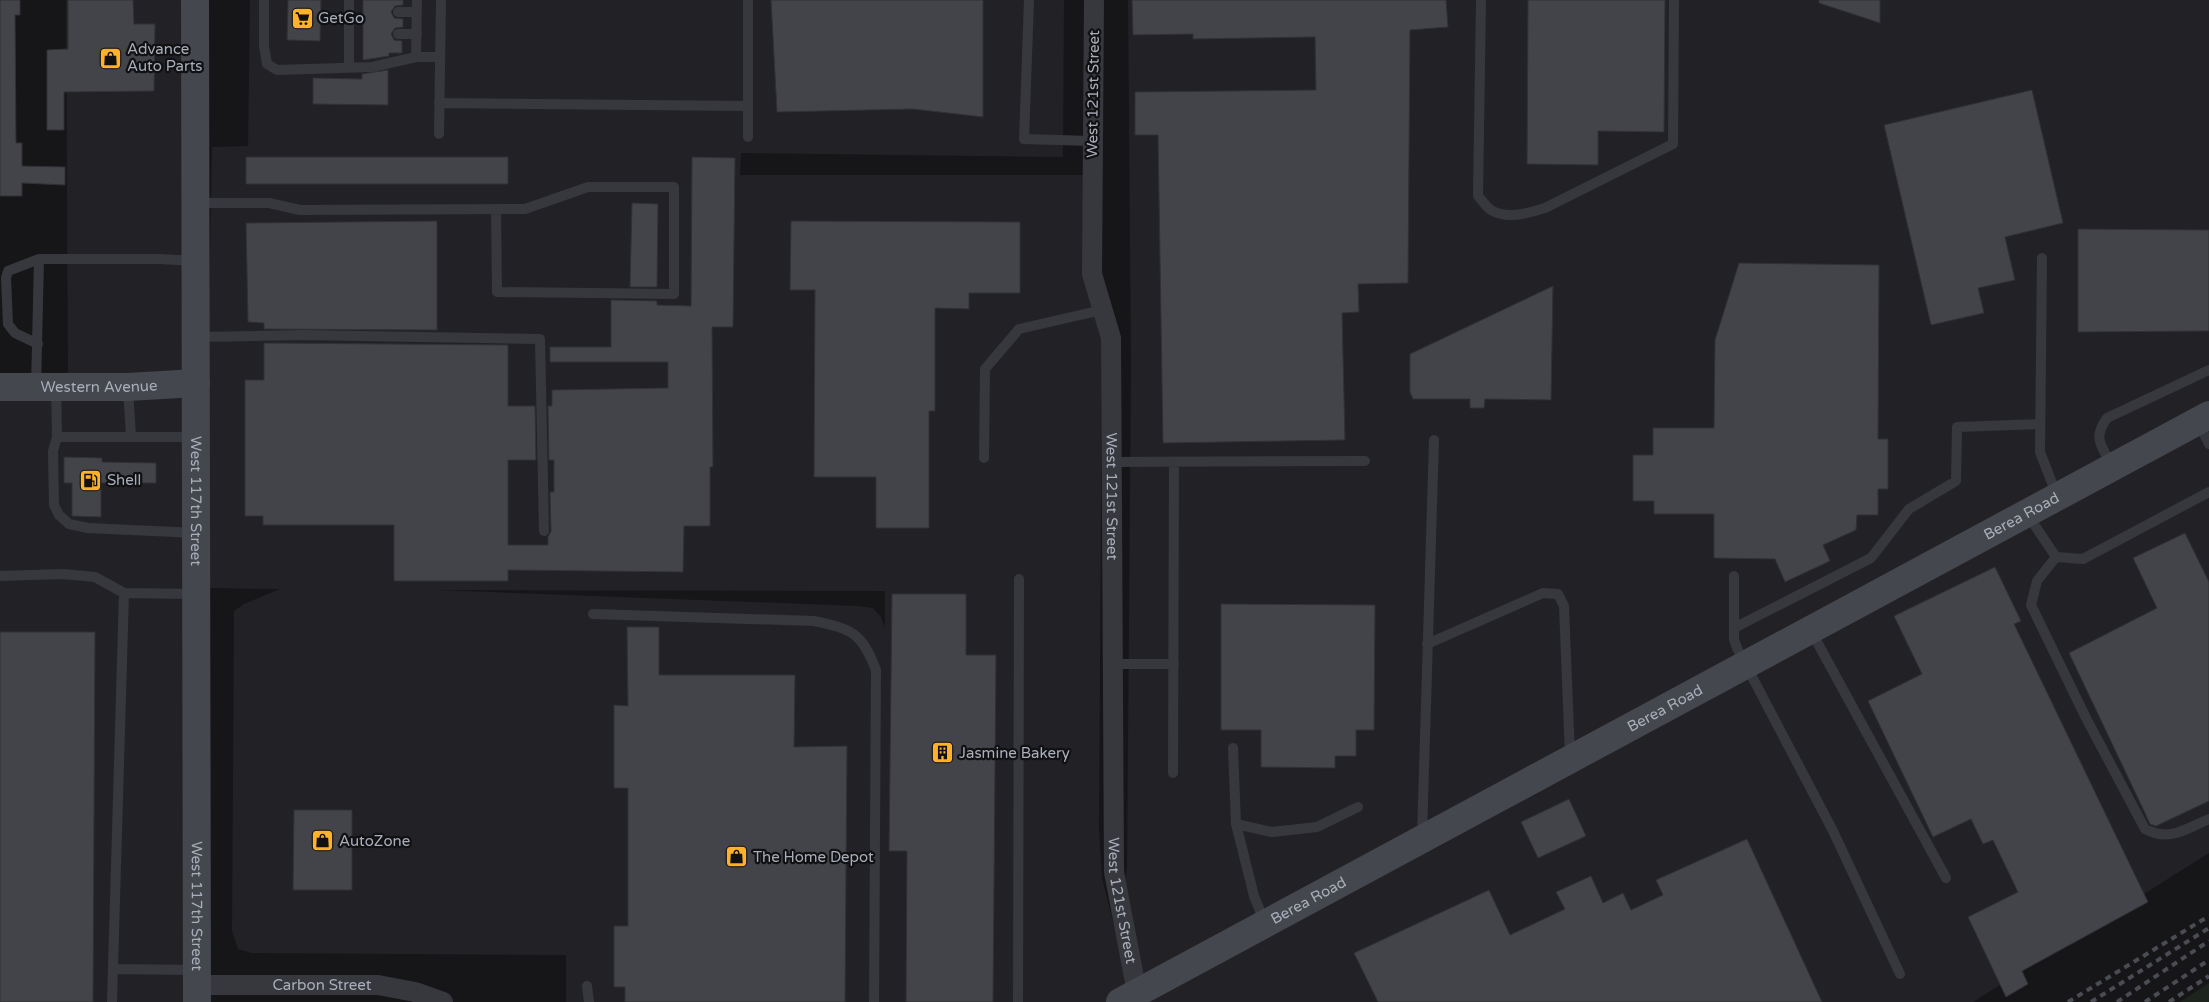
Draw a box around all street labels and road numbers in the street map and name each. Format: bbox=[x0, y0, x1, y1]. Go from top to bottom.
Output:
street label: West 121st Street bbox=[1083, 30, 1103, 158]
street label: Western Avenue bbox=[41, 376, 158, 396]
street label: West 121st Street bbox=[1103, 432, 1121, 560]
street label: West 117th Street bbox=[187, 436, 205, 566]
street label: Berea Road bbox=[1981, 489, 2062, 544]
street label: Berea Road bbox=[1624, 681, 1706, 736]
street label: West 121st Street bbox=[1105, 837, 1140, 965]
street label: West 117th Street bbox=[188, 841, 206, 971]
street label: Berea Road bbox=[1268, 873, 1349, 928]
street label: Carbon Street bbox=[272, 976, 372, 994]

